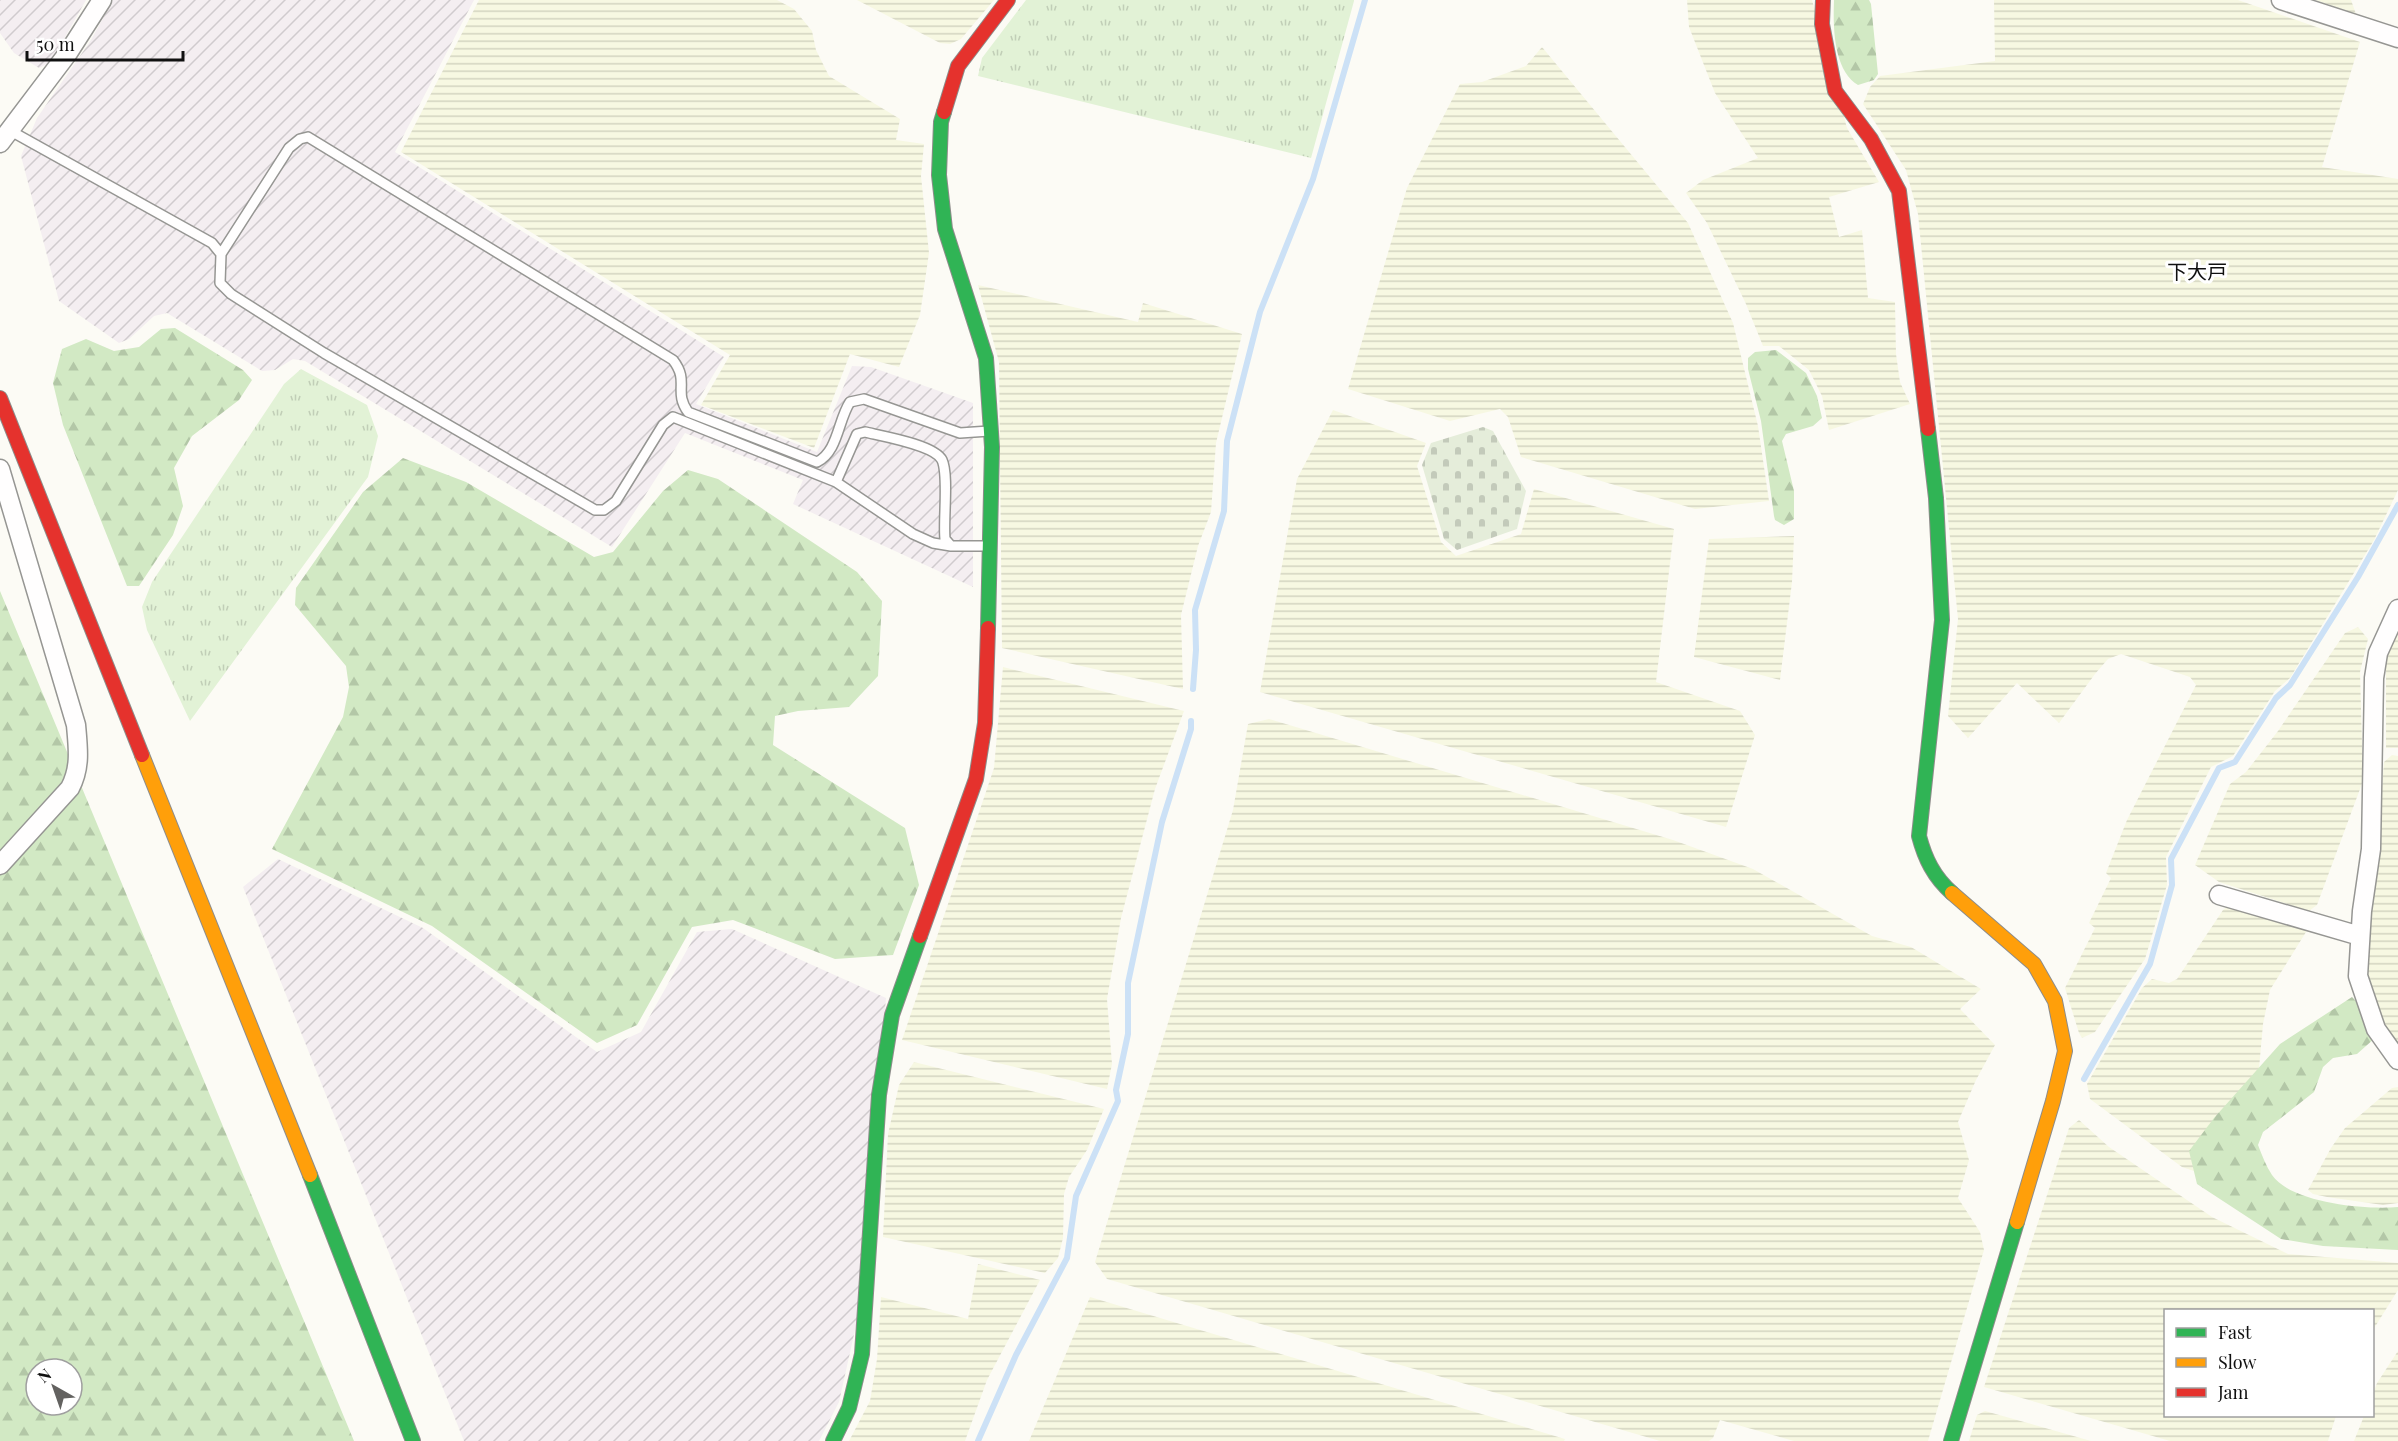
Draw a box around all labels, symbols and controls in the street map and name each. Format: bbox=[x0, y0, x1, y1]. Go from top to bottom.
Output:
scale bar bbox=[27, 24, 183, 62]
text: 50 m bbox=[36, 32, 75, 56]
district label: 下大戸 bbox=[2167, 257, 2227, 284]
legend bbox=[2164, 1309, 2374, 1417]
text: Fast bbox=[2218, 1320, 2252, 1344]
text: Slow bbox=[2218, 1350, 2256, 1374]
north arrow bbox=[24, 1357, 84, 1417]
text: N bbox=[33, 1363, 56, 1387]
text: Jam bbox=[2217, 1380, 2248, 1404]

